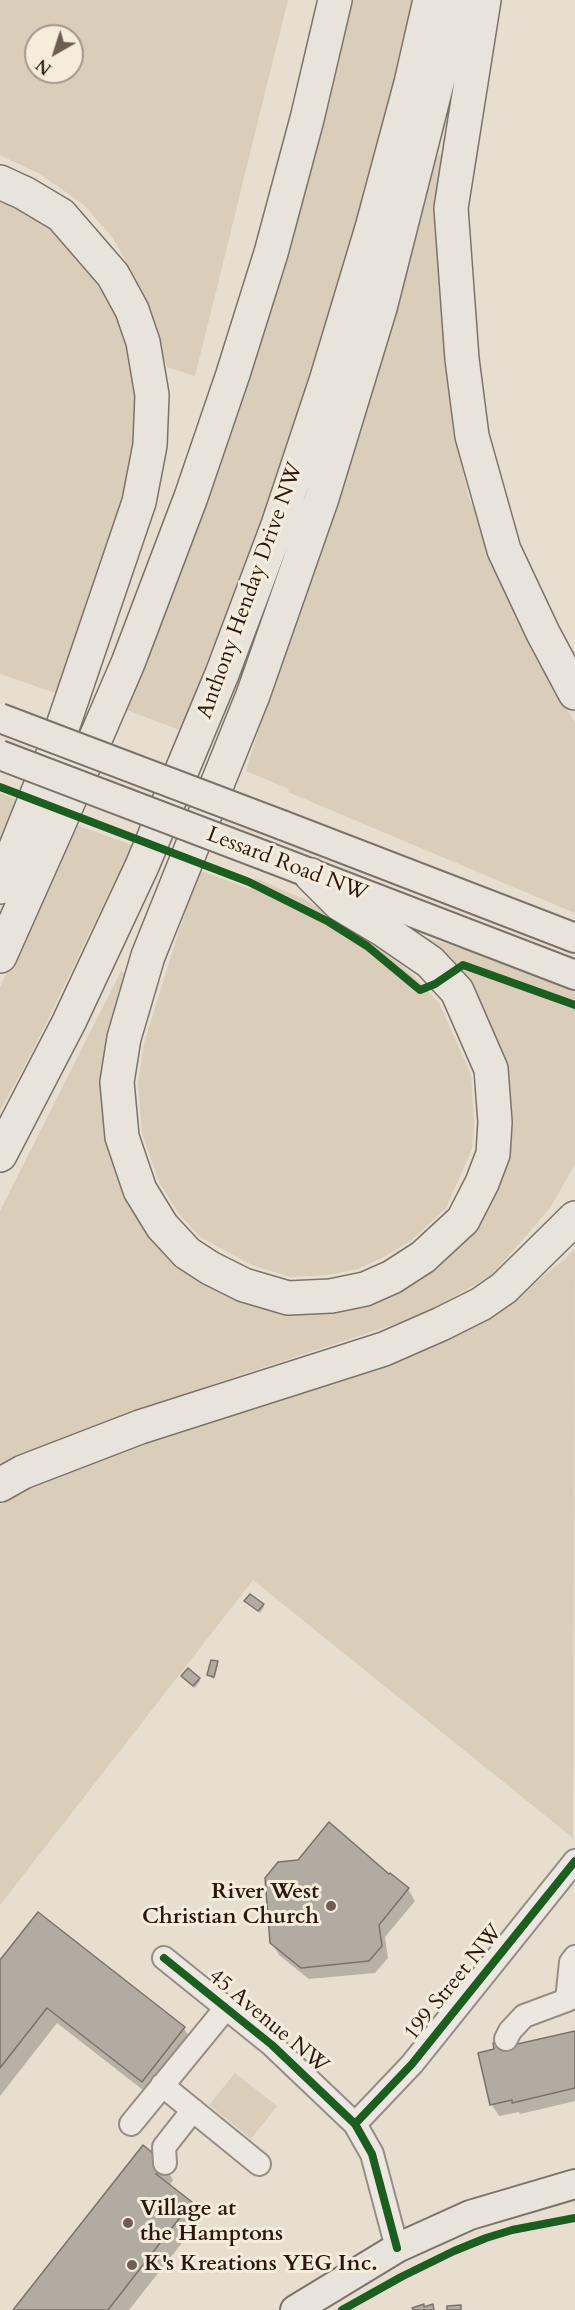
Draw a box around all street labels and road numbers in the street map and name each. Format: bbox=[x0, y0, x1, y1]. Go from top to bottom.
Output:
street label: Anthony Henday Drive NW bbox=[192, 459, 310, 723]
street label: Lessard Road NW bbox=[203, 822, 371, 908]
street label: 199 Street NW bbox=[399, 1920, 509, 2046]
street label: 45 Avenue NW bbox=[203, 1964, 333, 2080]

